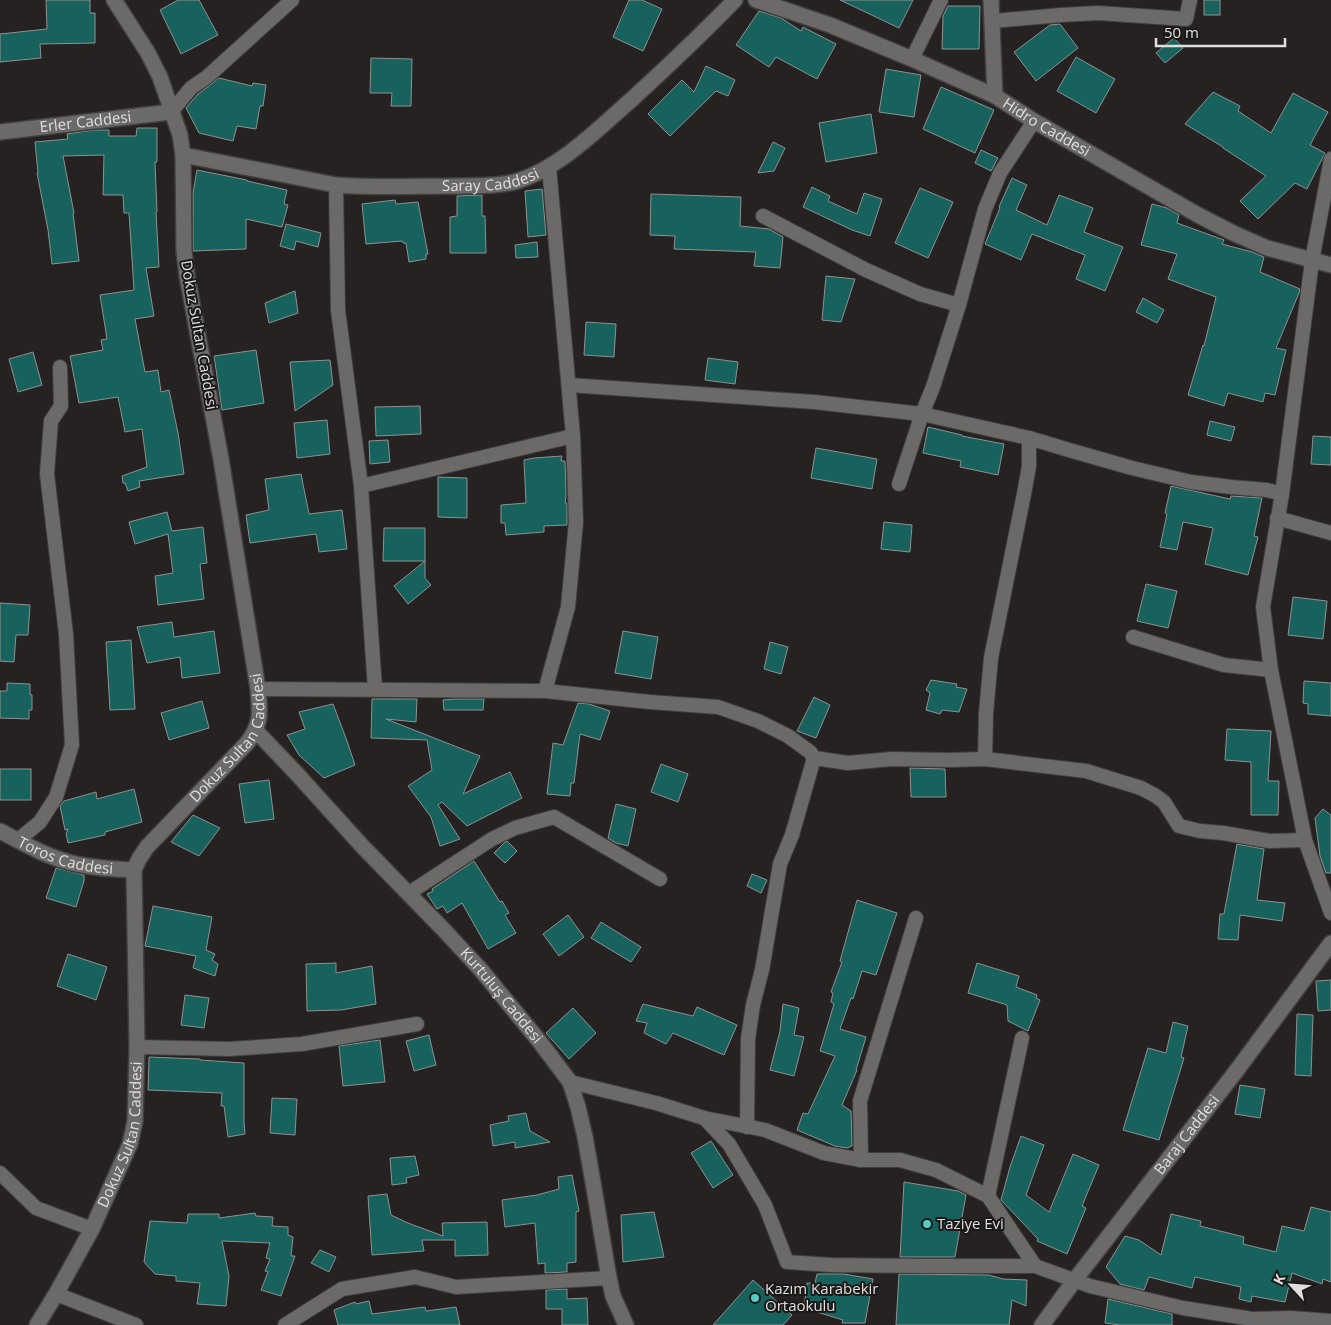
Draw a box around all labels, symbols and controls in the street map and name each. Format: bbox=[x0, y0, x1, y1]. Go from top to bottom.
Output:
scale bar bbox=[1156, 15, 1285, 47]
text: 50 m bbox=[1164, 22, 1199, 42]
street label: Hidro Caddesi bbox=[999, 93, 1094, 160]
street label: Erler Caddesi bbox=[38, 106, 132, 136]
street label: Saray Caddesi bbox=[442, 163, 542, 195]
street label: Dokuz Sultan Caddesi bbox=[177, 259, 223, 411]
street label: Dokuz Sultan Caddesi bbox=[184, 672, 269, 806]
street label: Toros Caddesi bbox=[15, 831, 114, 878]
street label: Kurtuluş Caddesi bbox=[456, 943, 548, 1047]
street label: Dokuz Sultan Caddesi bbox=[92, 1061, 146, 1210]
street label: Baraj Caddesi bbox=[1149, 1090, 1223, 1178]
place label: Taziye Evi bbox=[937, 1213, 1004, 1233]
marker: Taziye Evi bbox=[921, 1218, 933, 1230]
north arrow bbox=[1266, 1260, 1316, 1310]
text: K bbox=[1268, 1270, 1290, 1287]
place label: Kazım Karabekir Ortaokulu bbox=[765, 1278, 879, 1315]
marker: Kazım Karabekir Ortaokulu bbox=[749, 1292, 761, 1304]

